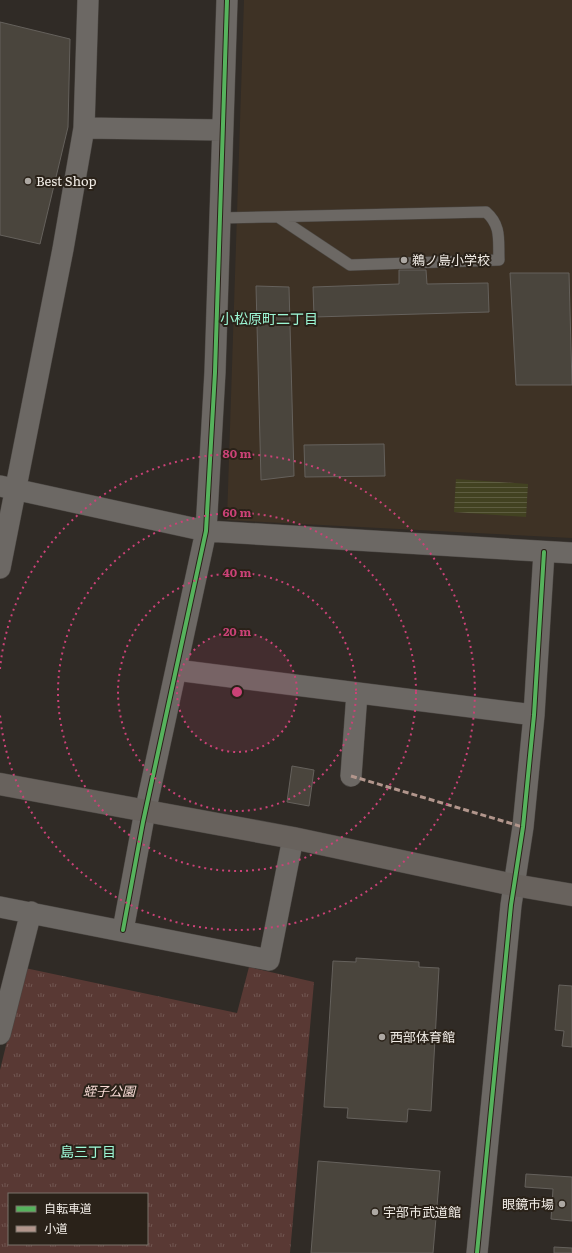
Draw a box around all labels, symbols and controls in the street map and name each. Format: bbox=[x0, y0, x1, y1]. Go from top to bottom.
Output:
place label: Best Shop bbox=[36, 171, 97, 190]
marker: Best Shop bbox=[23, 176, 33, 186]
place label: 鵜ノ島小学校 bbox=[412, 250, 490, 269]
marker: 鵜ノ島小学校 bbox=[399, 255, 409, 265]
district label: 小松原町二丁目 bbox=[220, 308, 318, 328]
text: 80 m bbox=[223, 444, 251, 462]
text: 60 m bbox=[223, 503, 251, 521]
text: 40 m bbox=[223, 563, 252, 581]
text: 20 m bbox=[223, 622, 251, 640]
centre of rings bbox=[230, 685, 244, 699]
place label: 西部体育館 bbox=[390, 1027, 455, 1046]
marker: 西部体育館 bbox=[377, 1032, 387, 1042]
park label: 蛭子公園 bbox=[83, 1081, 137, 1100]
district label: 島三丁目 bbox=[60, 1141, 116, 1161]
legend bbox=[8, 1193, 148, 1245]
place label: 眼鏡市場 bbox=[502, 1194, 554, 1213]
text: 自転車道 bbox=[44, 1199, 92, 1217]
marker: 眼鏡市場 bbox=[557, 1199, 567, 1209]
place label: 宇部市武道館 bbox=[383, 1202, 461, 1221]
marker: 宇部市武道館 bbox=[370, 1207, 380, 1217]
text: 小道 bbox=[44, 1219, 68, 1237]

